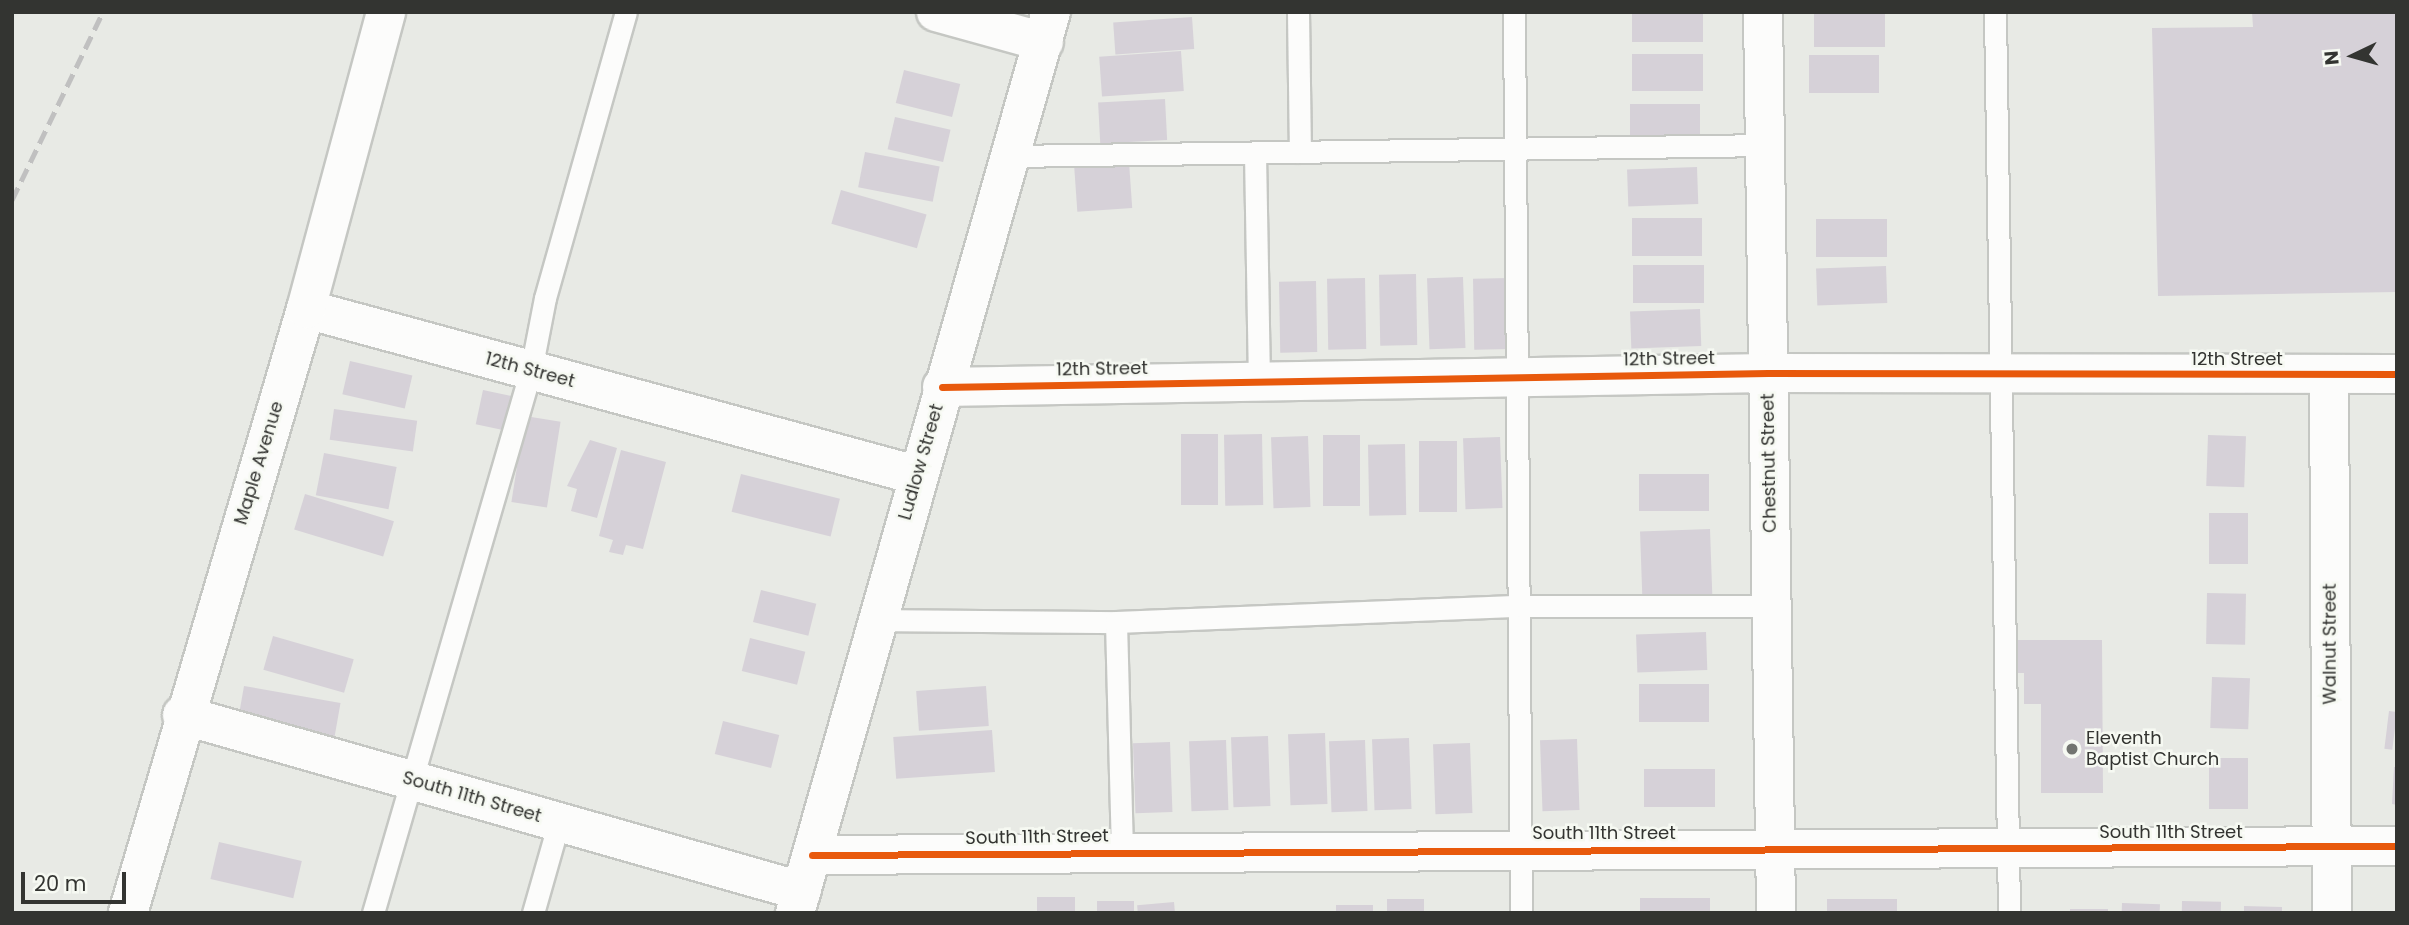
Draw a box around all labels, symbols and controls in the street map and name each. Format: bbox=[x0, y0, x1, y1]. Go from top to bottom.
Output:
north arrow bbox=[2318, 21, 2388, 91]
text: N bbox=[2318, 50, 2346, 66]
street label: 12th Street bbox=[1623, 347, 1715, 371]
street label: 12th Street bbox=[483, 348, 577, 392]
street label: 12th Street bbox=[2191, 348, 2283, 370]
street label: 12th Street bbox=[1056, 357, 1148, 381]
street label: Chestnut Street bbox=[1757, 393, 1781, 533]
street label: Maple Avenue bbox=[230, 399, 288, 527]
street label: Ludlow Street bbox=[894, 402, 948, 522]
street label: Walnut Street bbox=[2319, 583, 2341, 705]
place label: Eleventh Baptist Church bbox=[2086, 728, 2219, 770]
marker: Eleventh Baptist Church bbox=[2064, 741, 2080, 757]
street label: South 11th Street bbox=[400, 767, 544, 827]
street label: South 11th Street bbox=[2099, 821, 2243, 843]
street label: South 11th Street bbox=[1532, 822, 1676, 844]
street label: South 11th Street bbox=[965, 825, 1109, 849]
scale bar bbox=[24, 858, 130, 902]
text: 20 m bbox=[34, 869, 87, 898]

